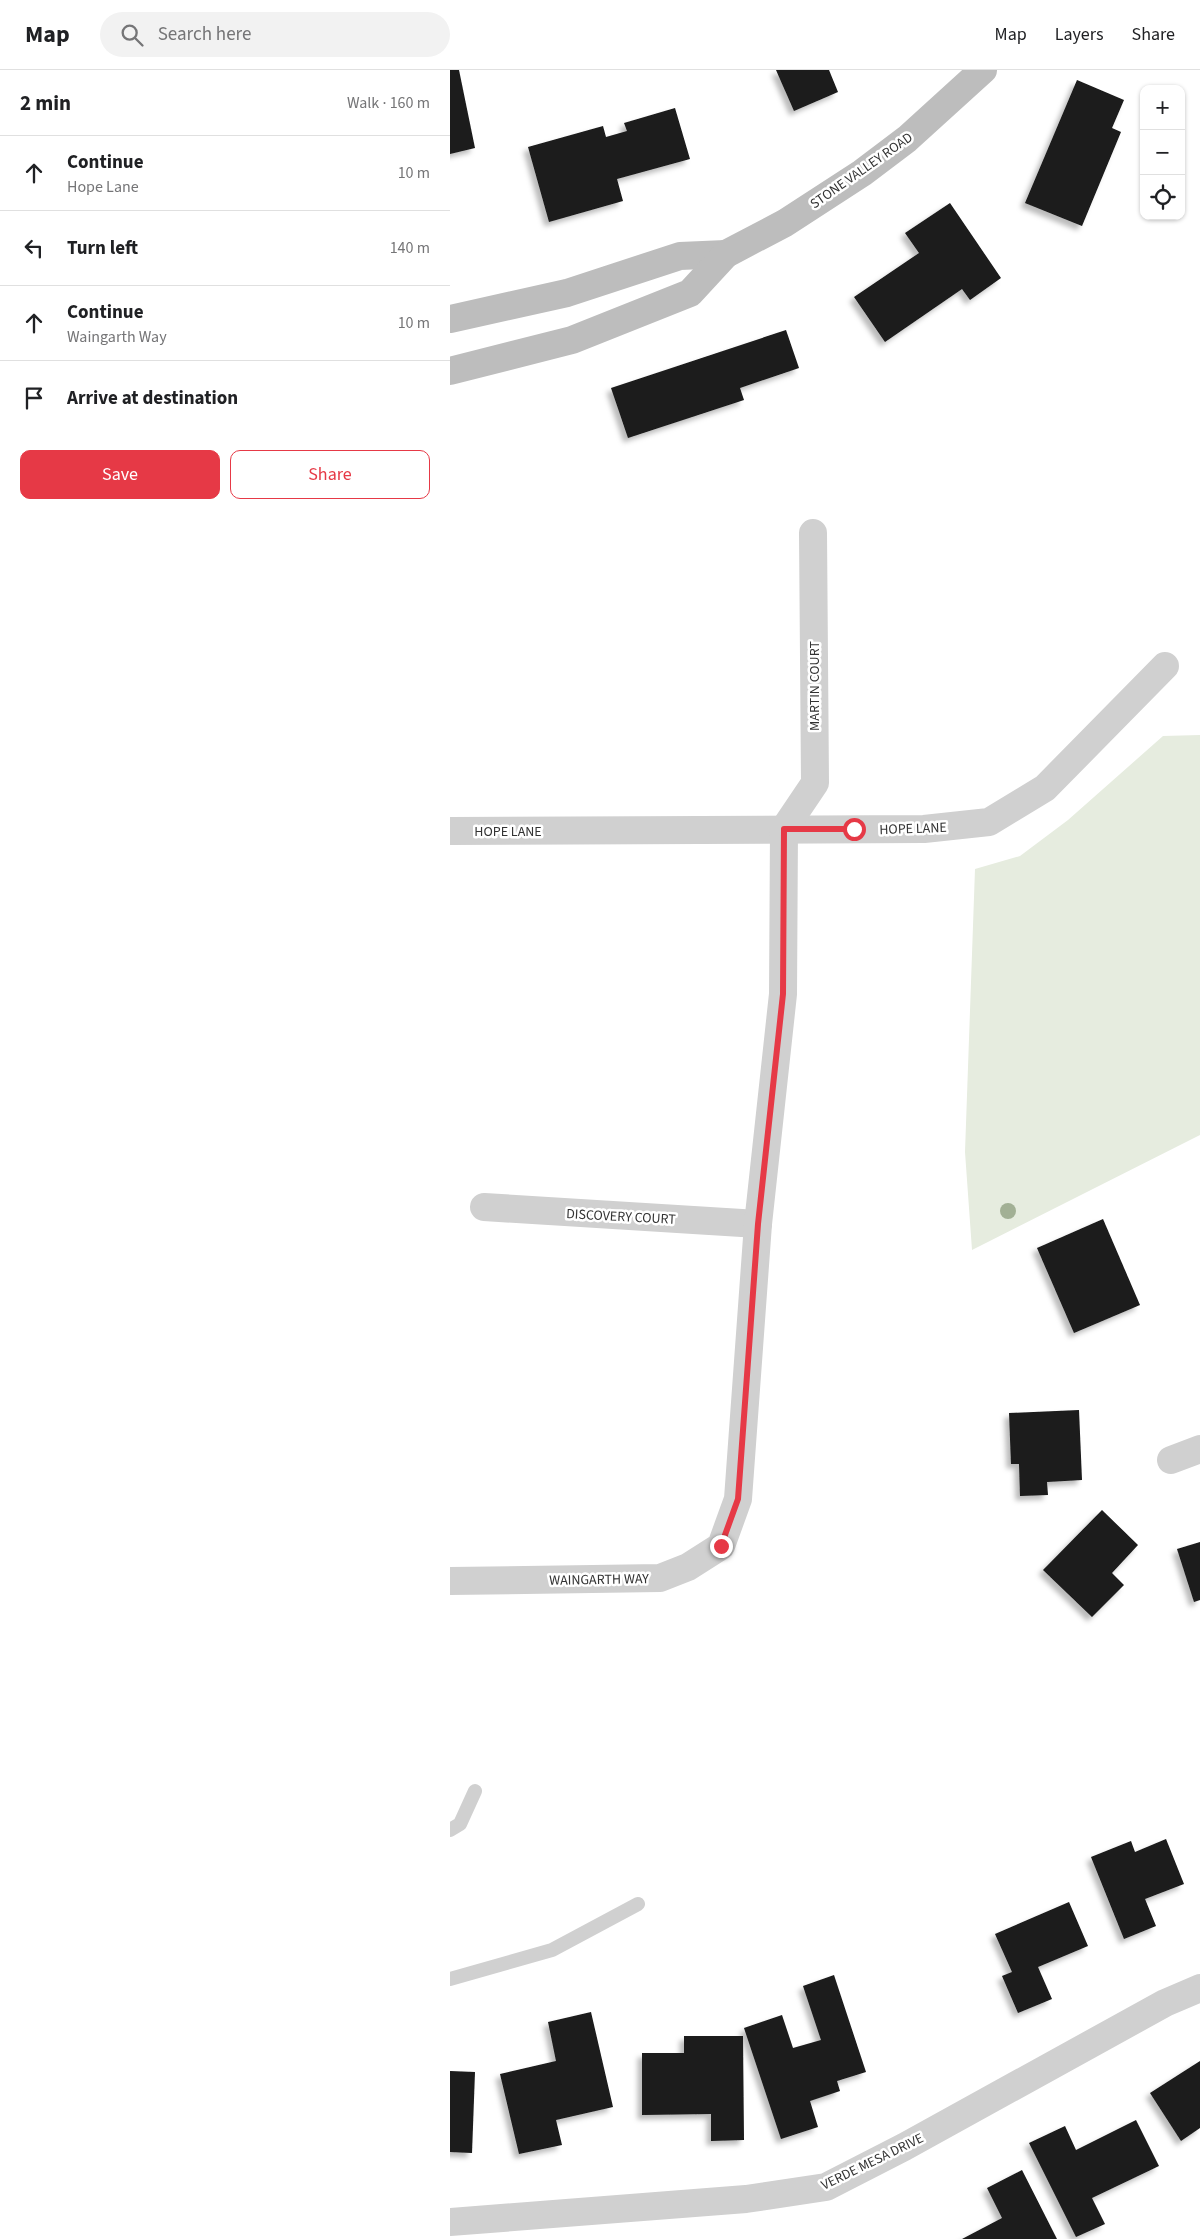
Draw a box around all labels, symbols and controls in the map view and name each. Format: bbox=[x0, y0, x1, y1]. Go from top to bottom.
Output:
search box bbox=[100, 12, 450, 57]
text: Map bbox=[25, 17, 70, 52]
icon: search bbox=[118, 21, 146, 49]
text: Search here bbox=[158, 21, 251, 48]
text: Map bbox=[995, 22, 1027, 47]
text: Layers bbox=[1055, 22, 1104, 47]
text: Share bbox=[1132, 22, 1175, 47]
map controls bbox=[1140, 85, 1185, 220]
button: + bbox=[1140, 85, 1185, 130]
text: 2 min bbox=[20, 88, 71, 118]
text: Walk · 160 m bbox=[347, 92, 430, 114]
street label: STONE VALLEY ROAD bbox=[806, 128, 917, 214]
button: − bbox=[1140, 130, 1185, 175]
text: Continue bbox=[67, 149, 144, 176]
icon: ahead bbox=[20, 159, 48, 187]
text: 10 m bbox=[398, 162, 430, 184]
button: locate bbox=[1140, 175, 1185, 220]
text: Hope Lane bbox=[67, 176, 139, 198]
icon: left bbox=[20, 234, 48, 262]
text: Turn left bbox=[67, 235, 138, 262]
text: 140 m bbox=[390, 237, 430, 259]
text: Continue bbox=[67, 299, 144, 326]
icon: ahead bbox=[20, 309, 48, 337]
text: 10 m bbox=[398, 312, 430, 334]
text: Waingarth Way bbox=[67, 326, 167, 348]
icon: arrive bbox=[20, 384, 48, 412]
text: Arrive at destination bbox=[67, 385, 238, 412]
button: Save bbox=[20, 450, 220, 499]
button: Share bbox=[230, 450, 430, 499]
street label: MARTIN COURT bbox=[805, 641, 825, 731]
route start bbox=[843, 818, 866, 841]
street label: HOPE LANE bbox=[879, 818, 947, 840]
street label: HOPE LANE bbox=[474, 822, 542, 842]
street label: DISCOVERY COURT bbox=[566, 1204, 677, 1230]
route end bbox=[710, 1535, 733, 1558]
street label: WAINGARTH WAY bbox=[549, 1569, 649, 1591]
street label: VERDE MESA DRIVE bbox=[818, 2128, 927, 2195]

